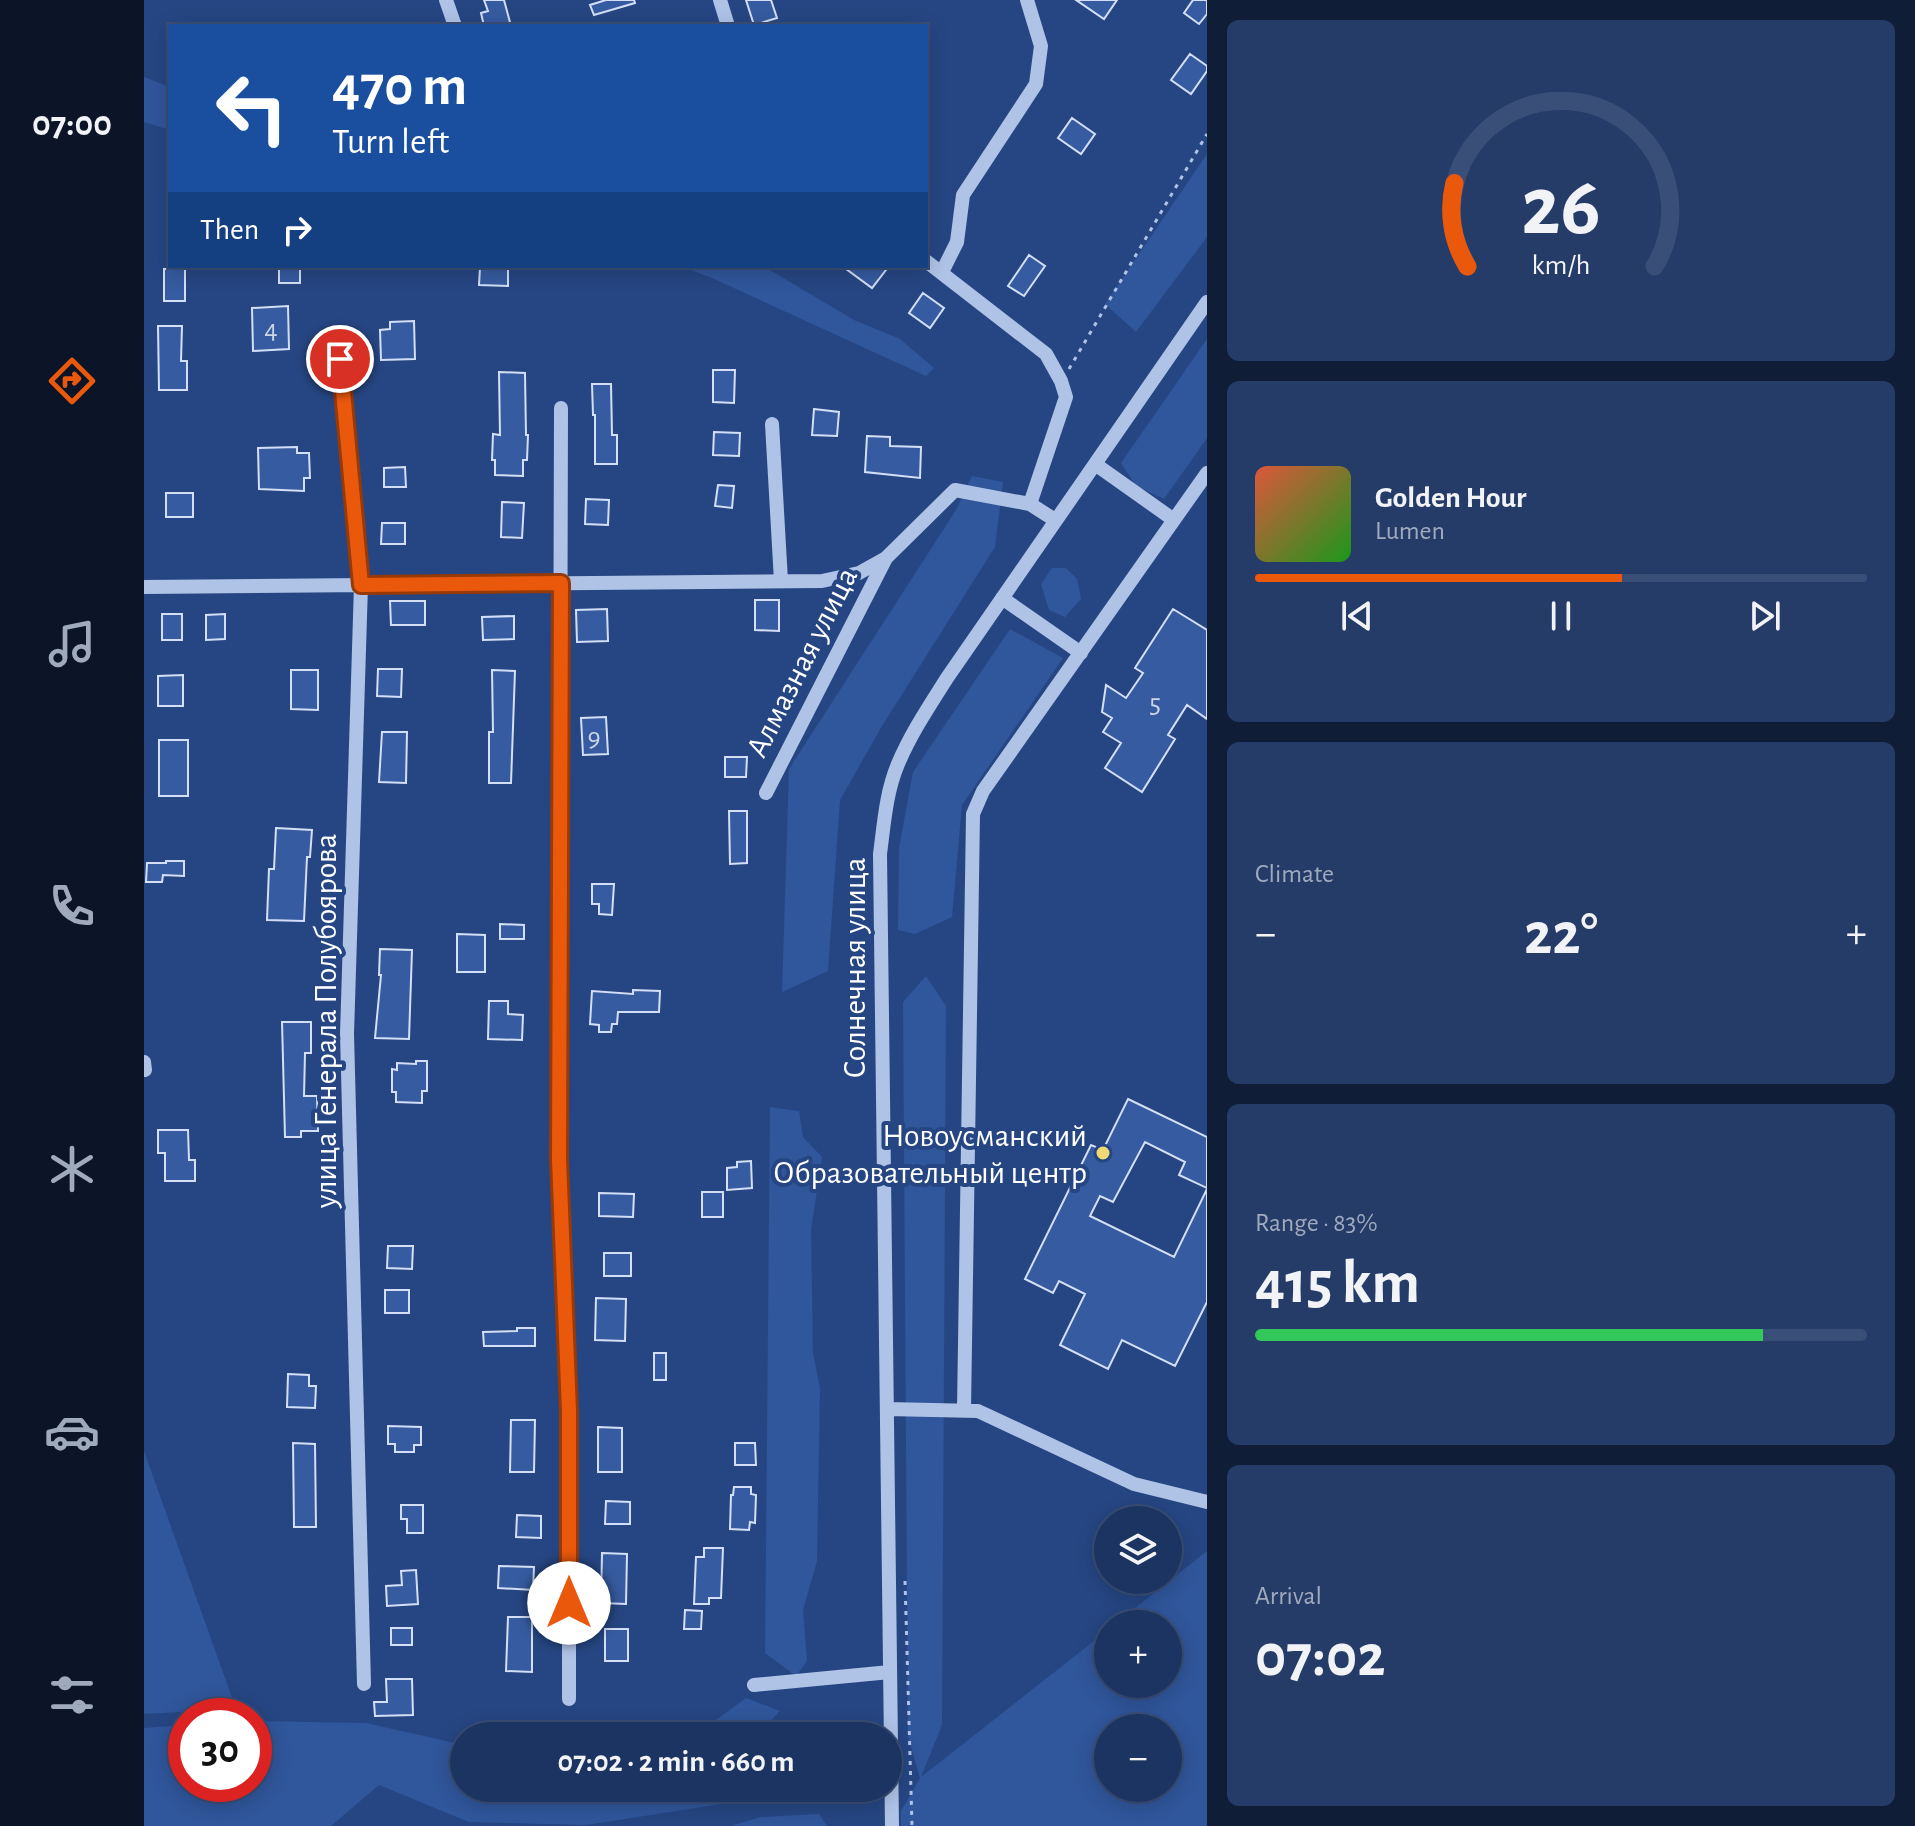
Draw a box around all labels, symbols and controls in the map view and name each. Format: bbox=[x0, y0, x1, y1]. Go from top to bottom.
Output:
icon: left bbox=[200, 56, 304, 160]
text: 470 m bbox=[332, 59, 467, 115]
text: 07:00 bbox=[32, 106, 112, 142]
text: Turn left bbox=[332, 124, 449, 160]
text: 26 bbox=[1521, 165, 1601, 249]
icon: right bbox=[275, 208, 319, 252]
text: Then bbox=[200, 215, 259, 245]
text: km/h bbox=[1532, 251, 1590, 280]
house number: 4 bbox=[264, 316, 278, 344]
pin bbox=[306, 325, 374, 393]
icon: arrive bbox=[318, 337, 362, 381]
icon: directions bbox=[44, 353, 100, 409]
text: Golden Hour bbox=[1375, 483, 1527, 513]
text: Lumen bbox=[1375, 518, 1445, 544]
street label: Алмазная улица bbox=[740, 563, 863, 762]
icon: previous bbox=[1335, 594, 1379, 638]
icon: pause bbox=[1539, 594, 1583, 638]
icon: next bbox=[1743, 594, 1787, 638]
icon: music bbox=[44, 616, 100, 672]
house number: 5 bbox=[1149, 690, 1161, 718]
house number: 9 bbox=[587, 724, 601, 752]
street label: улица Генерала Полубоярова bbox=[310, 834, 342, 1209]
street label: Солнечная улица bbox=[839, 857, 871, 1079]
text: Climate bbox=[1255, 861, 1334, 887]
icon: phone bbox=[44, 878, 100, 934]
text: 22° bbox=[1524, 905, 1598, 965]
text: − bbox=[1255, 912, 1276, 956]
text: + bbox=[1846, 912, 1867, 956]
place label: Новоусманский Образовательный центр bbox=[773, 1120, 1087, 1189]
icon: climate bbox=[44, 1141, 100, 1197]
marker: Новоусманский Образовательный центр bbox=[1094, 1144, 1112, 1162]
text: Range · 83% bbox=[1255, 1210, 1378, 1236]
text: 415 km bbox=[1255, 1254, 1420, 1314]
icon: car bbox=[44, 1404, 100, 1460]
map controls bbox=[1094, 1506, 1182, 1802]
button: layers bbox=[1094, 1506, 1182, 1594]
position arrow bbox=[527, 1561, 611, 1645]
text: Arrival bbox=[1255, 1583, 1322, 1609]
button: + bbox=[1094, 1610, 1182, 1698]
text: 07:02 bbox=[1255, 1627, 1385, 1687]
icon: filters bbox=[44, 1667, 100, 1723]
speed limit sign: 30 bbox=[168, 1698, 272, 1802]
button: − bbox=[1094, 1714, 1182, 1802]
text: 07:02 · 2 min · 660 m bbox=[558, 1747, 795, 1777]

